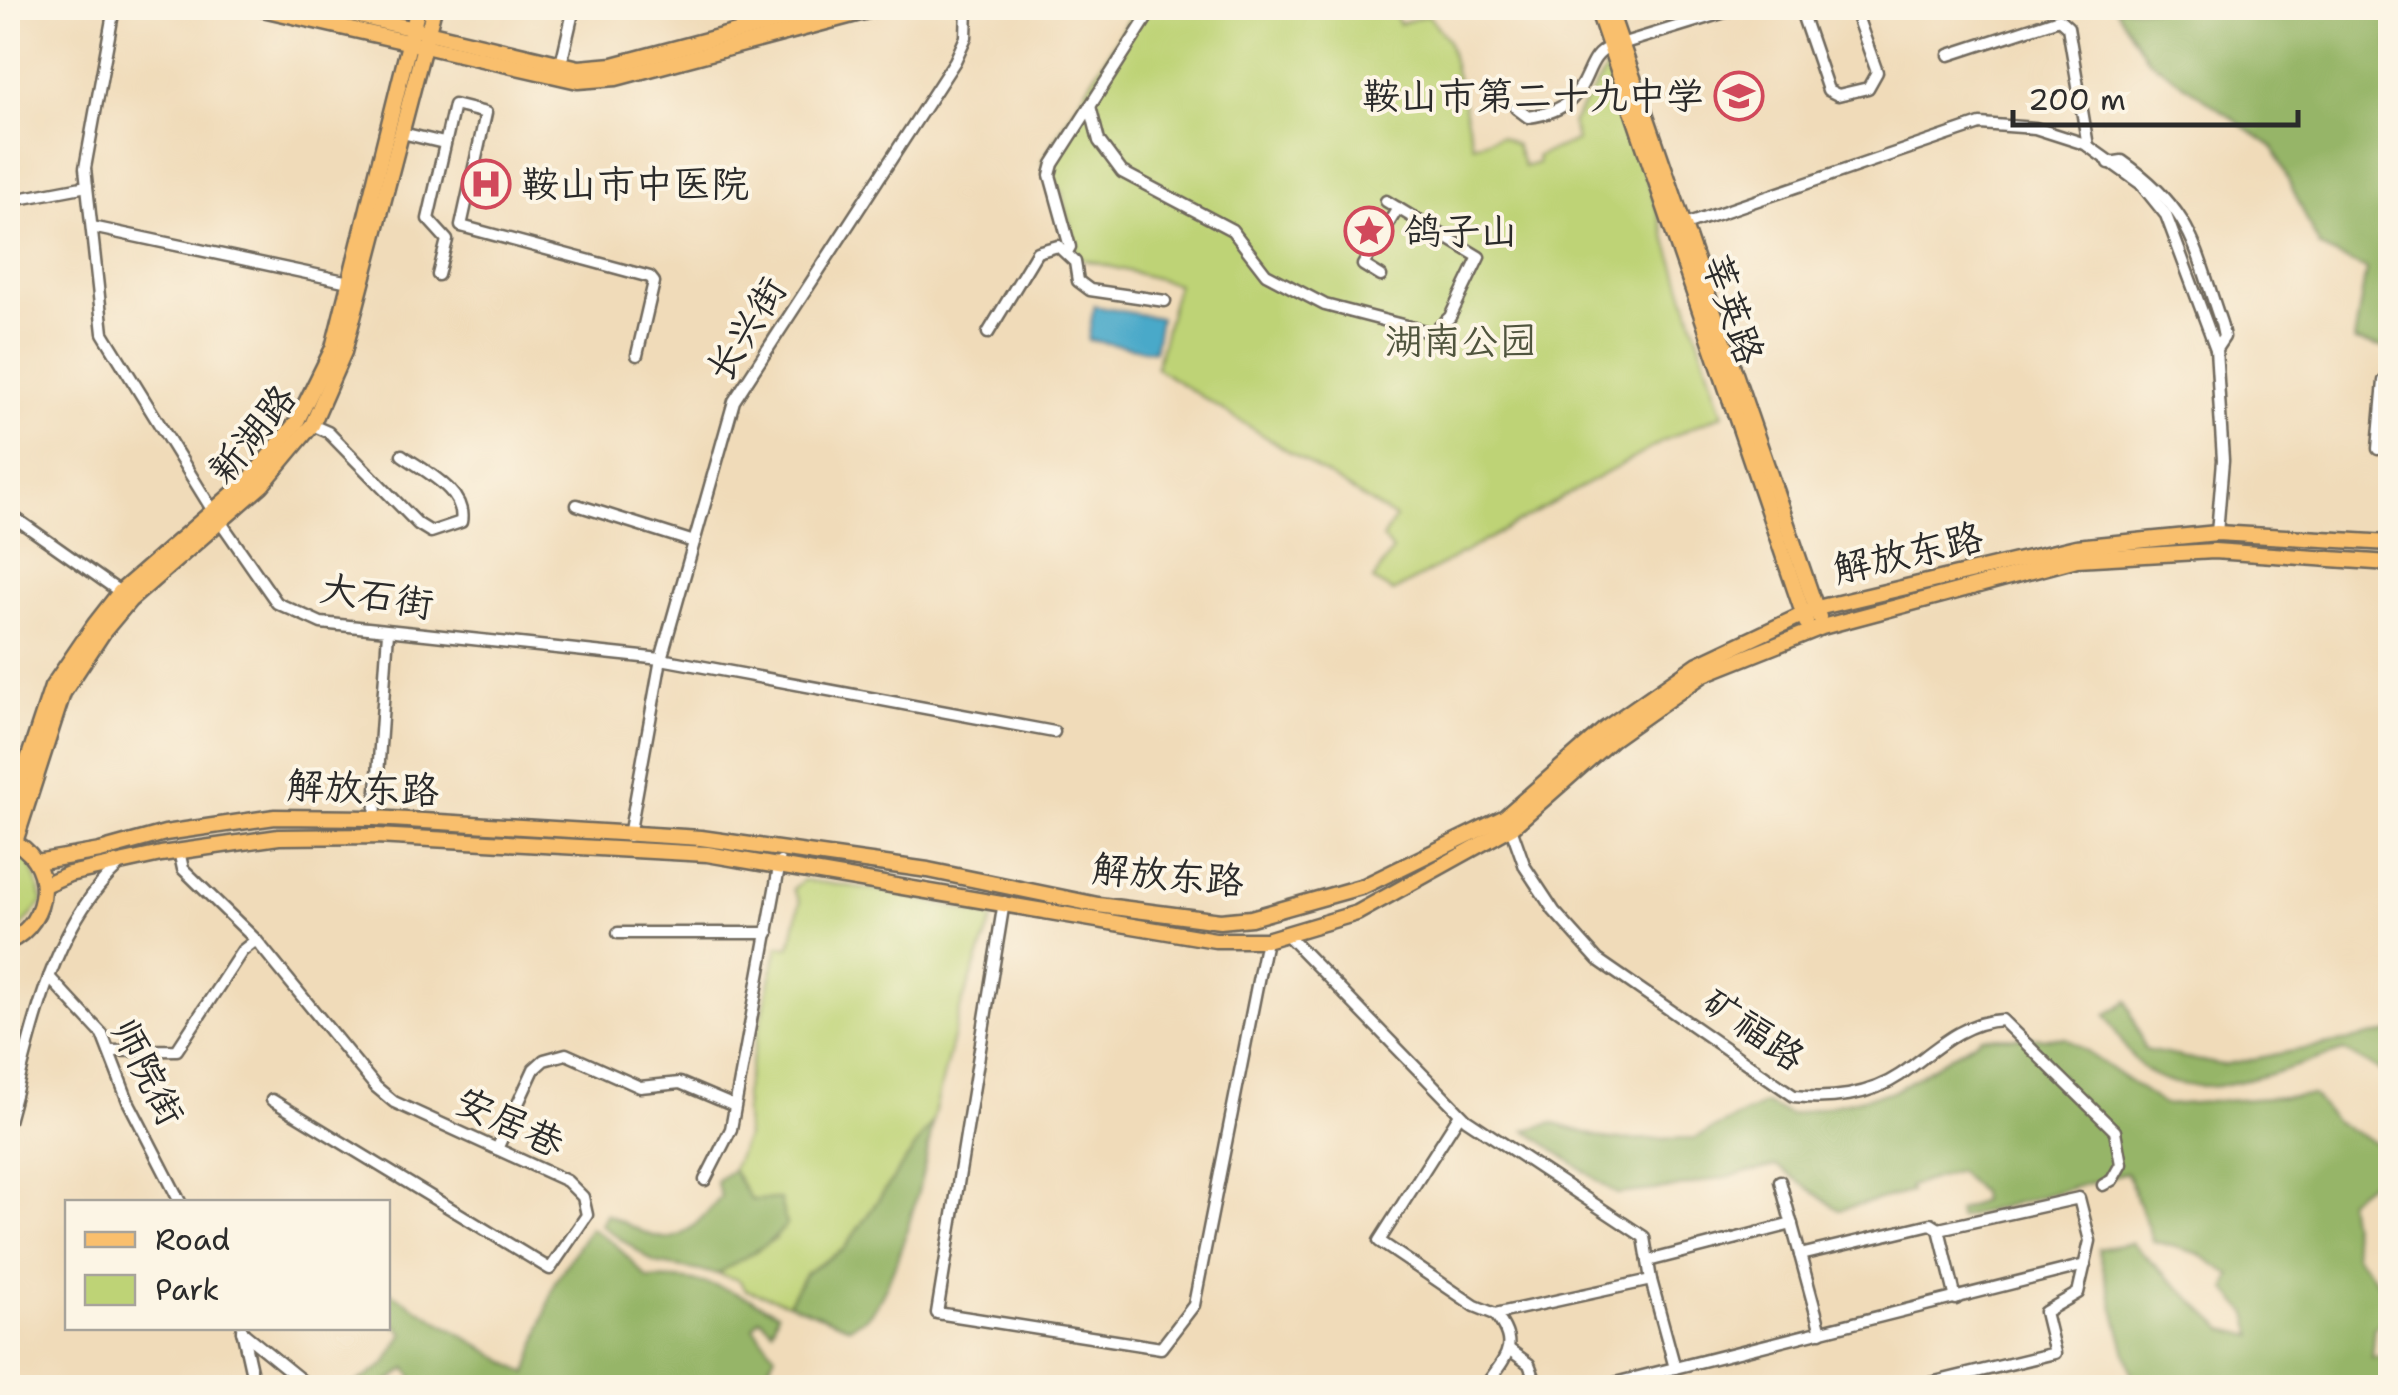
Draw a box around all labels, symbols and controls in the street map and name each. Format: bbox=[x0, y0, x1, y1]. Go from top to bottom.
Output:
scale bar bbox=[2013, 65, 2298, 127]
place label: 鞍山市第二十九中学 bbox=[1362, 70, 1704, 121]
school or university icon: 鞍山市第二十九中学 bbox=[1713, 70, 1765, 122]
text: 200 m bbox=[2028, 79, 2126, 120]
hospital icon: 鞍山市中医院 bbox=[460, 158, 512, 210]
place label: 鞍山市中医院 bbox=[521, 158, 749, 209]
place icon: 鸽子山 bbox=[1343, 205, 1395, 257]
place label: 鸽子山 bbox=[1404, 205, 1518, 256]
street label: 莘英路 bbox=[1691, 247, 1776, 371]
street label: 长兴街 bbox=[694, 267, 797, 391]
park label: 湖南公园 bbox=[1385, 315, 1537, 366]
street label: 新湖路 bbox=[196, 373, 307, 494]
street label: 解放东路 bbox=[1828, 511, 1988, 594]
street label: 大石街 bbox=[317, 561, 437, 630]
street label: 解放东路 bbox=[286, 759, 440, 816]
street label: 解放东路 bbox=[1090, 842, 1246, 907]
street label: 矿福路 bbox=[1693, 975, 1816, 1082]
street label: 师院街 bbox=[100, 1009, 197, 1134]
street label: 安居巷 bbox=[448, 1074, 573, 1169]
legend bbox=[65, 1200, 390, 1330]
text: Road bbox=[155, 1219, 230, 1260]
text: Park bbox=[155, 1269, 219, 1310]

